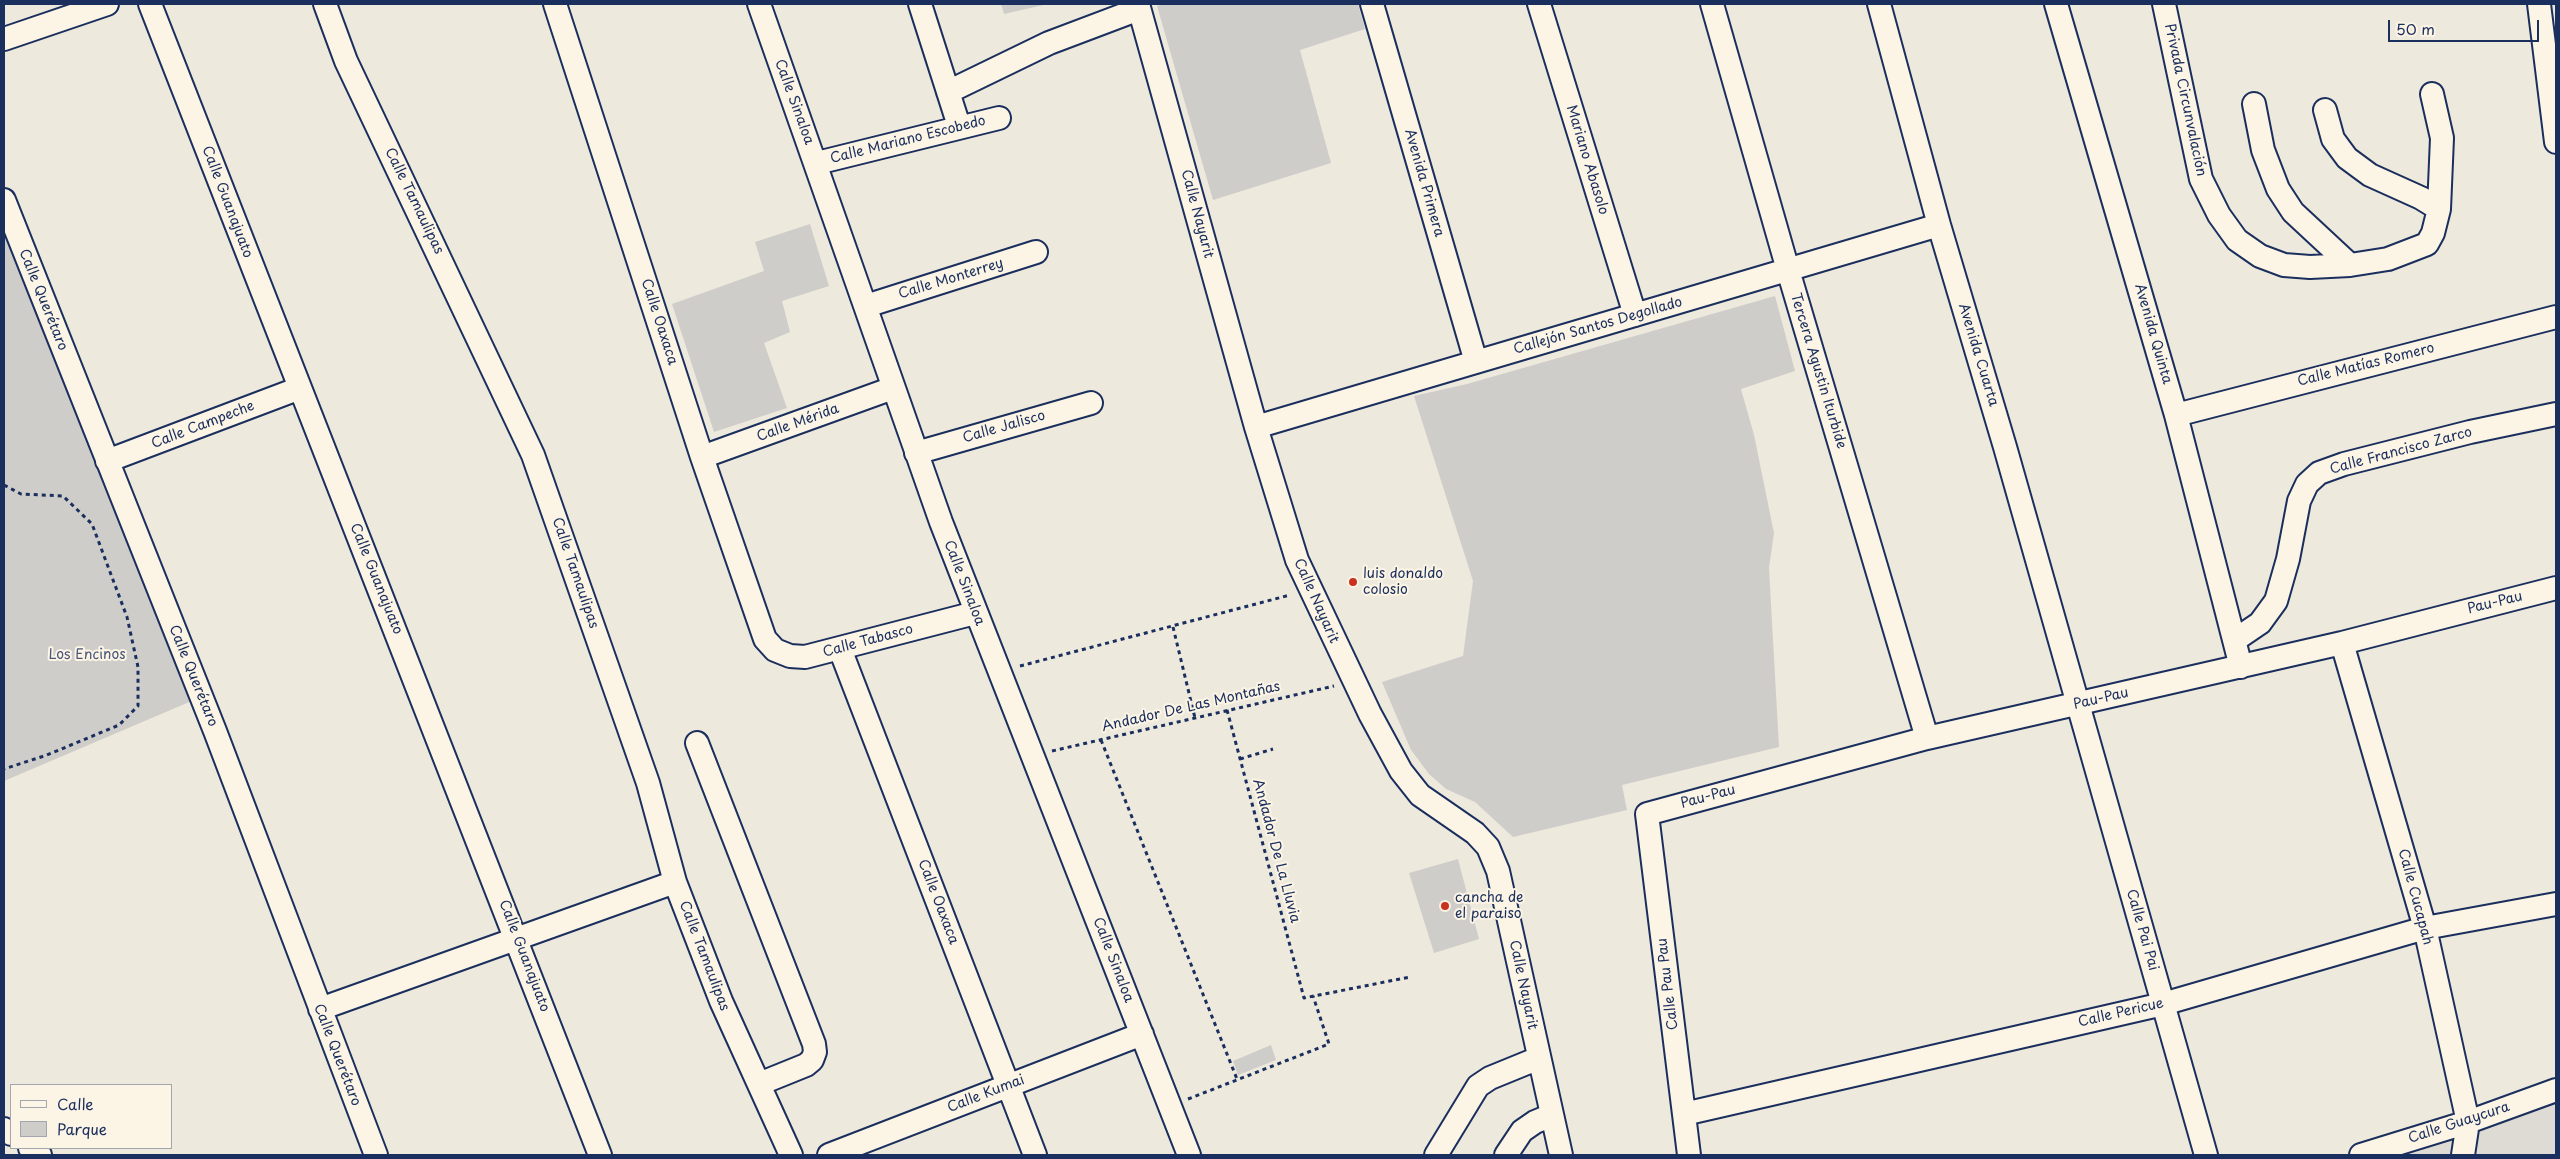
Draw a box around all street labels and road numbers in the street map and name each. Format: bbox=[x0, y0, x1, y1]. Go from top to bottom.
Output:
street label: Privada Circunvalación bbox=[2161, 22, 2209, 178]
street label: Calle Sinaloa bbox=[771, 57, 817, 147]
street label: Mariano Abasolo bbox=[1562, 103, 1612, 217]
street label: Calle Mariano Escobedo bbox=[829, 113, 987, 167]
street label: Avenida Primera bbox=[1401, 127, 1447, 239]
street label: Calle Guanajuato bbox=[198, 144, 256, 260]
street label: Calle Tamaulipas bbox=[381, 145, 447, 257]
street label: Calle Nayarit bbox=[1177, 168, 1217, 260]
street label: Calle Querétaro bbox=[15, 247, 71, 353]
street label: Calle Monterrey bbox=[896, 255, 1006, 303]
street label: Calle Oaxaca bbox=[637, 277, 681, 367]
street label: Avenida Quinta bbox=[2131, 282, 2175, 386]
street label: Tercera Agustin Iturbide bbox=[1786, 291, 1850, 451]
street label: Callejón Santos Degollado bbox=[1512, 294, 1684, 358]
street label: Avenida Cuarta bbox=[1954, 301, 2002, 409]
street label: Calle Matías Romero bbox=[2296, 340, 2436, 390]
street label: Calle Campeche bbox=[149, 398, 257, 452]
street label: Calle Mérida bbox=[755, 400, 841, 446]
street label: Calle Jalisco bbox=[961, 407, 1047, 447]
street label: Calle Francisco Zarco bbox=[2328, 424, 2474, 478]
street label: Calle Tamaulipas bbox=[548, 515, 602, 631]
street label: Calle Guanajuato bbox=[346, 521, 406, 637]
street label: Calle Sinaloa bbox=[940, 538, 988, 628]
street label: Calle Nayarit bbox=[1290, 556, 1342, 646]
street label: Pau-Pau bbox=[2466, 588, 2524, 618]
street label: Calle Tabasco bbox=[821, 621, 915, 661]
street label: Calle Querétaro bbox=[165, 623, 221, 729]
street label: Andador De Las Montañas bbox=[1100, 678, 1282, 736]
street label: Pau-Pau bbox=[2072, 685, 2130, 713]
street label: Andador De La Lluvia bbox=[1249, 777, 1303, 925]
street label: Pau-Pau bbox=[1679, 782, 1737, 812]
street label: Calle Cucapah bbox=[2394, 847, 2436, 947]
street label: Calle Oaxaca bbox=[914, 857, 962, 947]
street label: Calle Pai Pai bbox=[2122, 887, 2162, 973]
street label: Calle Guanajuato bbox=[495, 898, 553, 1014]
street label: Calle Tamaulipas bbox=[675, 899, 733, 1013]
street label: Calle Sinaloa bbox=[1089, 915, 1137, 1005]
street label: Calle Pau Pau bbox=[1654, 937, 1682, 1031]
street label: Calle Nayarit bbox=[1505, 939, 1541, 1031]
street label: Calle Pericue bbox=[2077, 995, 2165, 1031]
street label: Calle Querétaro bbox=[310, 1002, 364, 1108]
street label: Calle Kumai bbox=[945, 1072, 1027, 1116]
street label: Calle Guaycura bbox=[2406, 1099, 2512, 1147]

